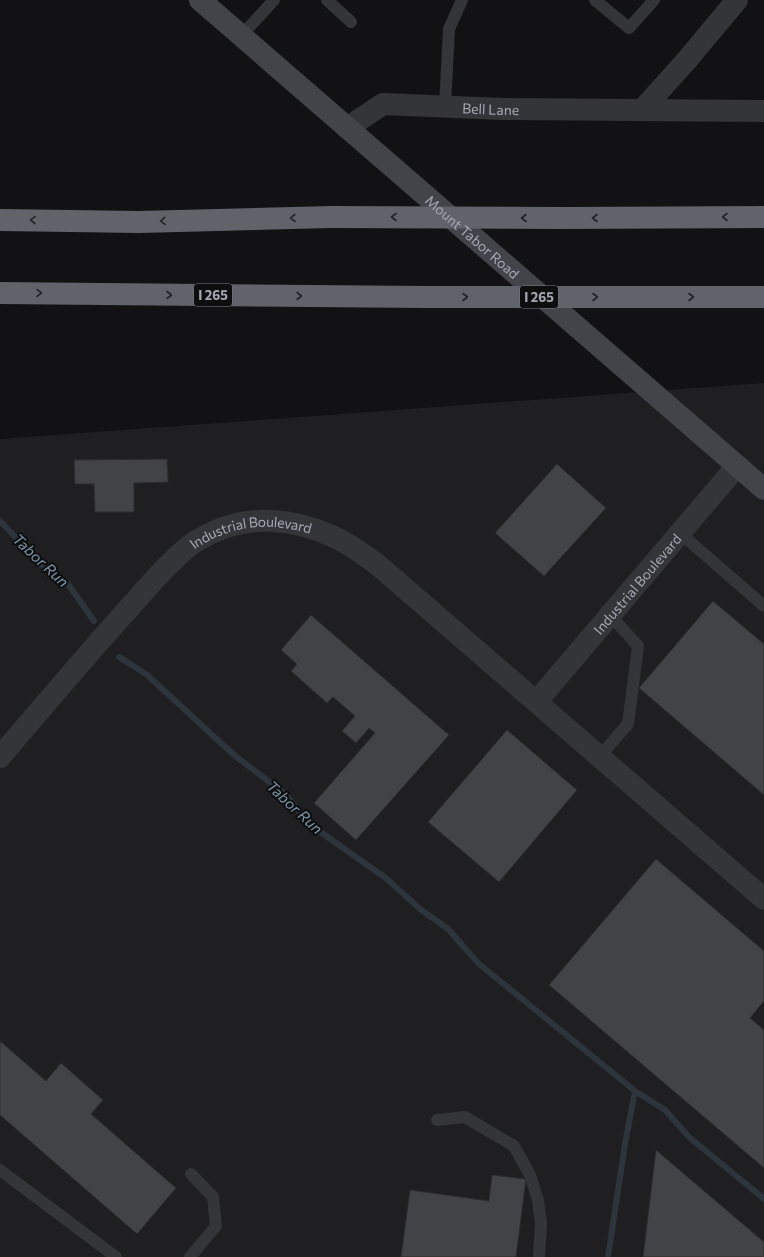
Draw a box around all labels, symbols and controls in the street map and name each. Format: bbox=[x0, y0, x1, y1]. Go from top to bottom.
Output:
street label: Bell Lane bbox=[462, 99, 519, 118]
street label: Mount Tabor Road bbox=[422, 191, 523, 282]
one-way arrow bbox=[289, 213, 296, 222]
one-way arrow bbox=[391, 213, 397, 221]
one-way arrow bbox=[722, 213, 728, 221]
one-way arrow bbox=[521, 214, 527, 222]
one-way arrow bbox=[592, 214, 598, 222]
one-way arrow bbox=[30, 216, 36, 224]
one-way arrow bbox=[160, 217, 166, 225]
road number: I 265 bbox=[194, 284, 232, 306]
road number: I 265 bbox=[520, 286, 558, 308]
one-way arrow bbox=[36, 289, 42, 298]
one-way arrow bbox=[166, 291, 172, 299]
one-way arrow bbox=[296, 292, 302, 300]
one-way arrow bbox=[462, 293, 468, 301]
one-way arrow bbox=[592, 293, 598, 301]
one-way arrow bbox=[688, 293, 694, 301]
street label: Industrial Boulevard bbox=[186, 512, 314, 551]
water label: Tabor Run bbox=[9, 530, 73, 590]
street label: Industrial Boulevard bbox=[589, 530, 684, 637]
water label: Tabor Run bbox=[263, 777, 327, 837]

